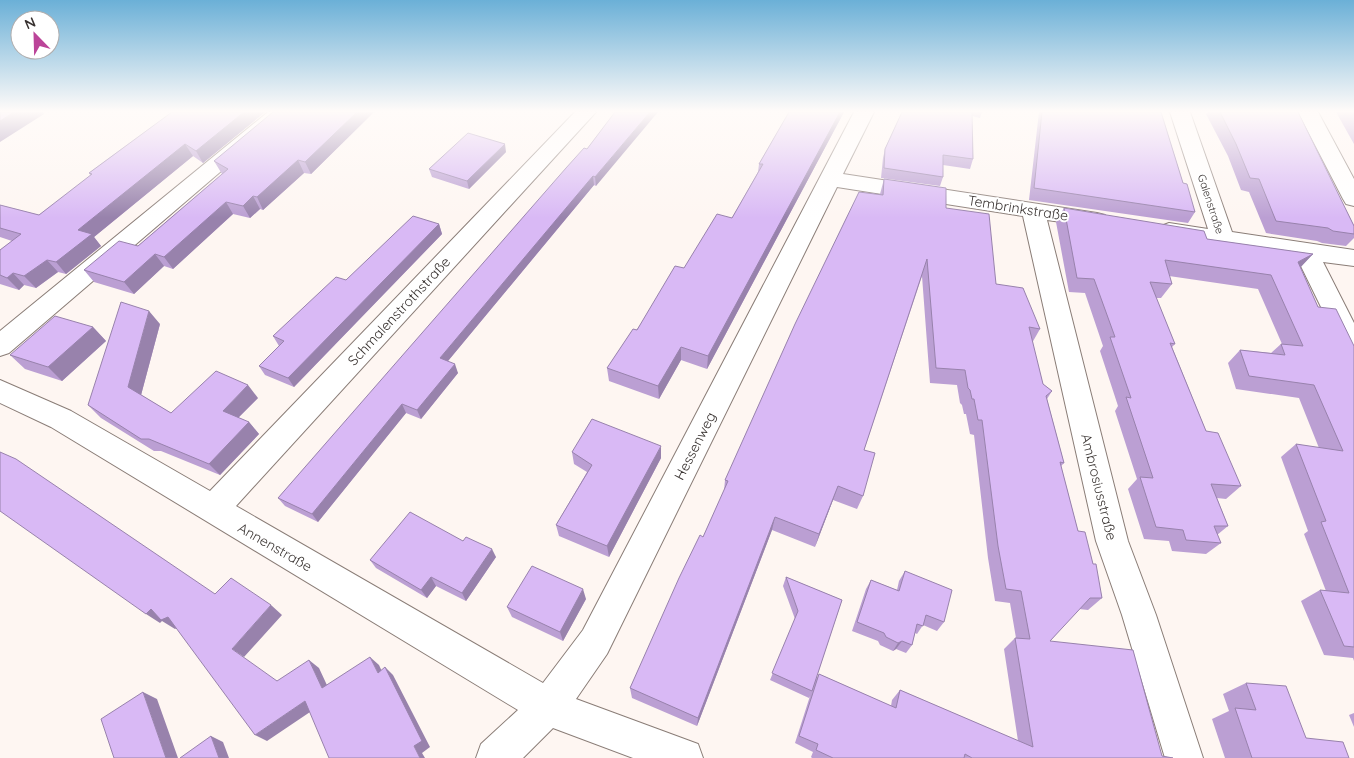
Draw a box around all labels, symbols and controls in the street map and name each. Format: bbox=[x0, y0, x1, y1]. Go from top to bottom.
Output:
north arrow bbox=[10, 10, 60, 60]
text: N bbox=[22, 13, 38, 33]
street label: Galenstraße bbox=[1195, 172, 1227, 236]
street label: Tembrinkstraße bbox=[967, 191, 1069, 225]
street label: Schmalenstrothstraße bbox=[344, 253, 454, 369]
street label: Hessenweg bbox=[670, 409, 720, 483]
street label: Ambrosiusstraße bbox=[1077, 432, 1121, 542]
street label: Annenstraße bbox=[235, 519, 315, 576]

